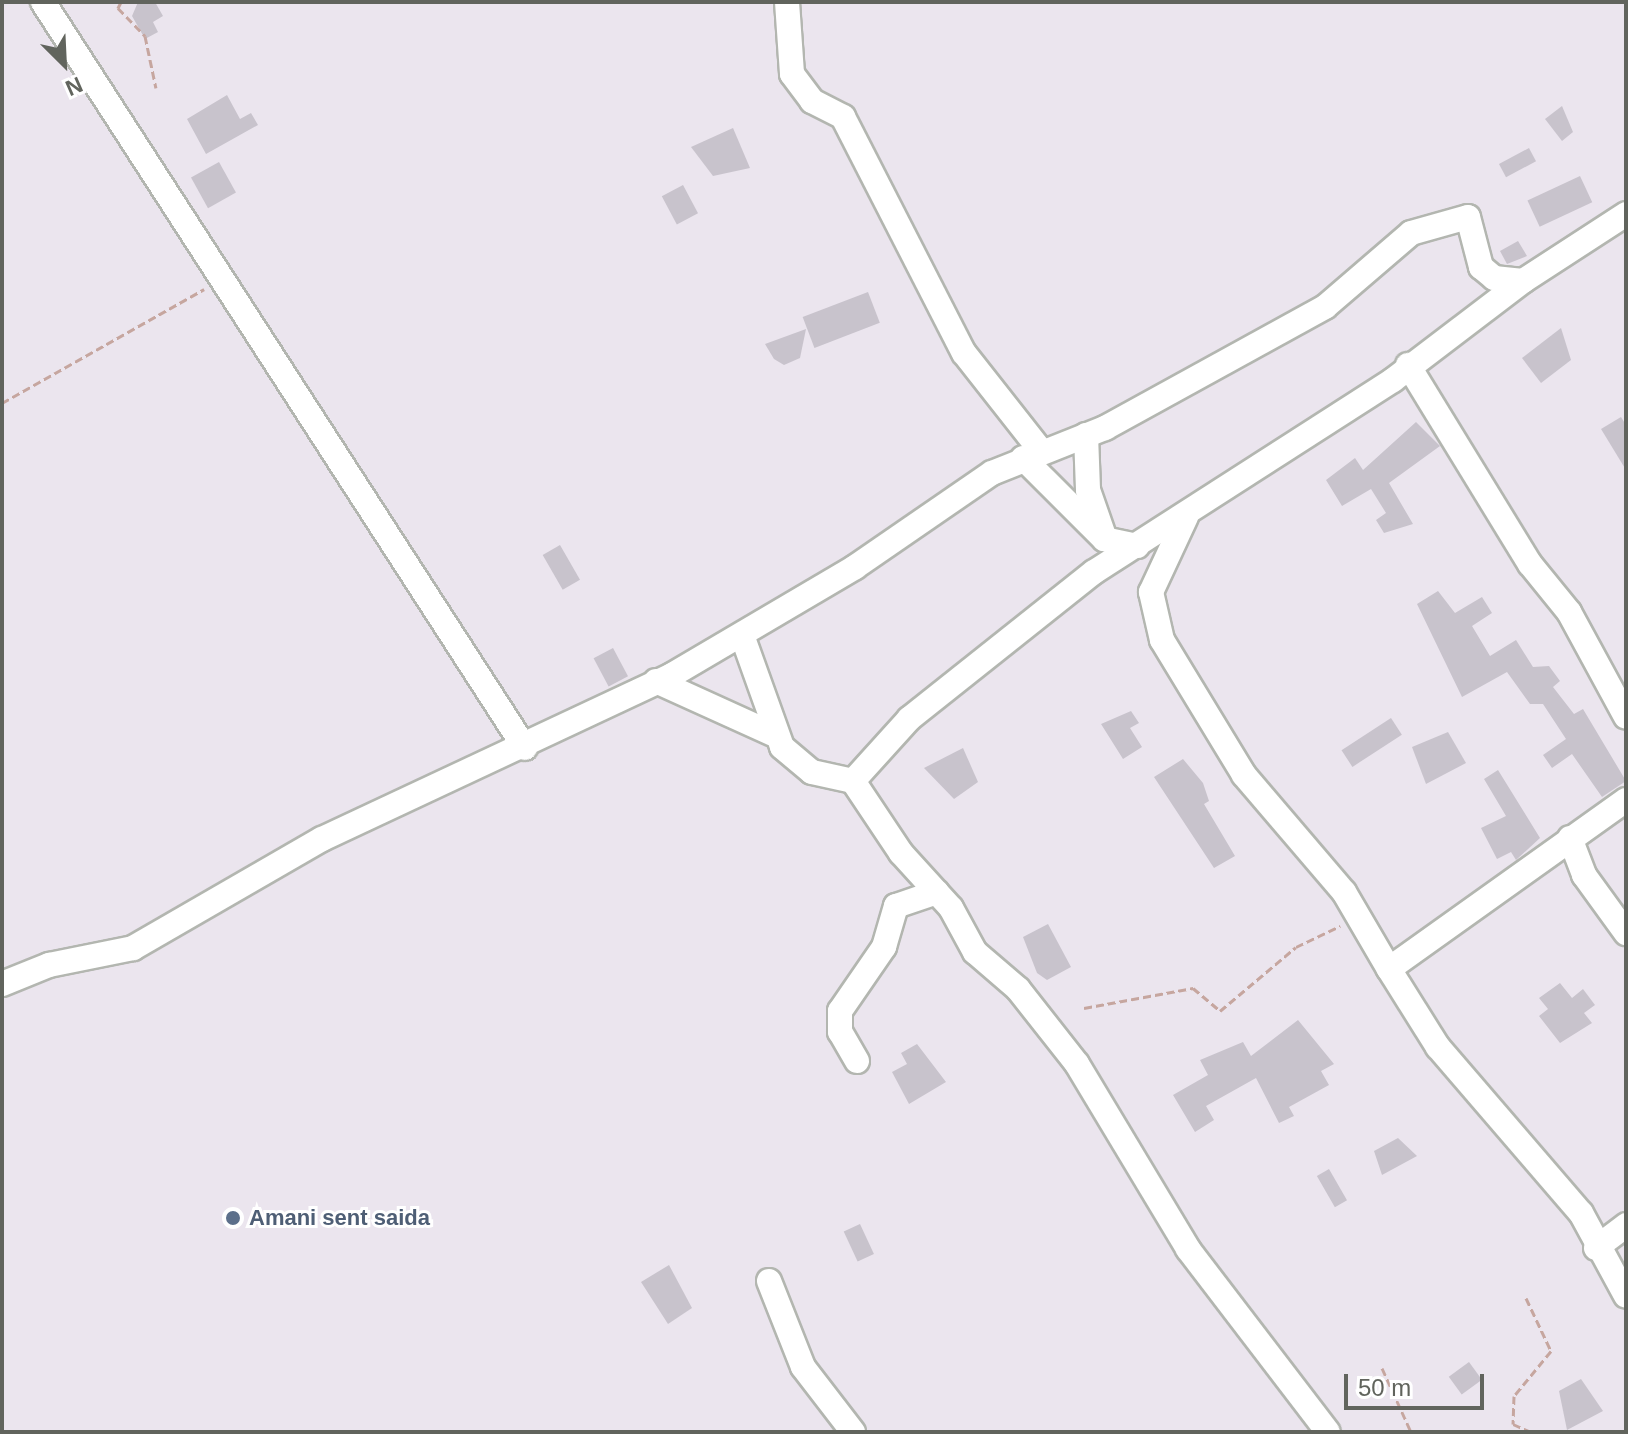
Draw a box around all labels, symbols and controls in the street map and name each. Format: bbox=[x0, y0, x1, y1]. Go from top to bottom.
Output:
north arrow bbox=[24, 24, 104, 104]
text: N bbox=[62, 72, 86, 101]
place label: Amani sent saida bbox=[249, 1205, 430, 1231]
marker: Amani sent saida bbox=[224, 1209, 242, 1227]
scale bar bbox=[1348, 1358, 1488, 1408]
text: 50 m bbox=[1358, 1374, 1411, 1401]

